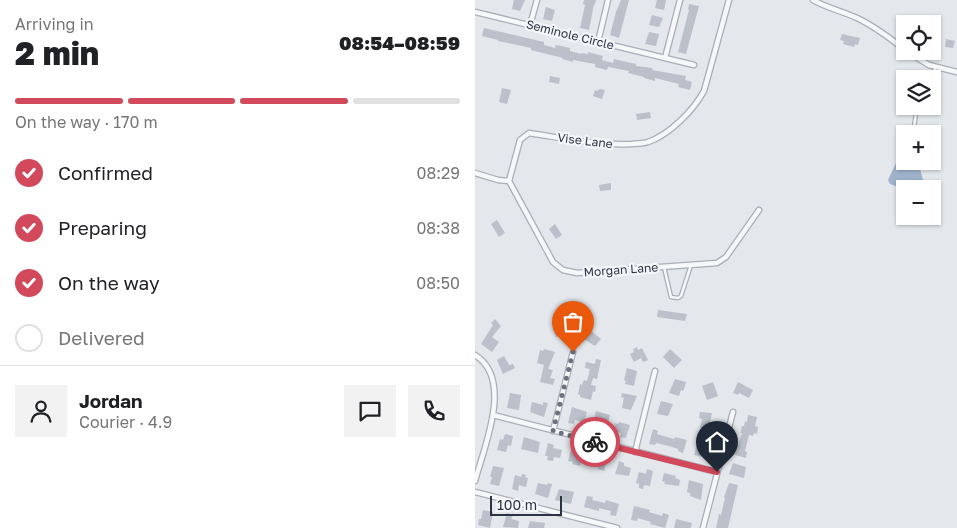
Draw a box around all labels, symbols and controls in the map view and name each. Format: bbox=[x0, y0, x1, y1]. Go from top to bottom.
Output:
text: Arriving in bbox=[15, 14, 94, 34]
map controls bbox=[896, 15, 941, 225]
button: locate bbox=[896, 15, 941, 60]
street label: Seminole Circle bbox=[525, 16, 616, 53]
text: 08:54–08:59 bbox=[339, 31, 460, 54]
text: 2 min bbox=[15, 34, 99, 72]
button: layers bbox=[896, 70, 941, 115]
text: On the way · 170 m bbox=[15, 112, 158, 132]
button: + bbox=[896, 125, 941, 170]
street label: Vise Lane bbox=[557, 130, 614, 151]
icon: check bbox=[15, 159, 43, 187]
text: Confirmed bbox=[58, 161, 153, 184]
text: 08:29 bbox=[417, 163, 460, 183]
button: − bbox=[896, 180, 941, 225]
icon: check bbox=[15, 214, 43, 242]
text: Preparing bbox=[58, 216, 147, 239]
text: 08:38 bbox=[416, 218, 460, 238]
street label: Morgan Lane bbox=[583, 259, 659, 280]
icon: check bbox=[15, 269, 43, 297]
text: On the way bbox=[58, 271, 160, 294]
text: 08:50 bbox=[416, 273, 460, 293]
pin bbox=[552, 301, 594, 352]
icon: bag bbox=[559, 308, 587, 336]
text: Delivered bbox=[58, 326, 145, 349]
button: person bbox=[15, 385, 67, 437]
button: chat bbox=[344, 385, 396, 437]
button: phone bbox=[408, 385, 460, 437]
text: Jordan bbox=[79, 389, 143, 412]
text: Courier · 4.9 bbox=[79, 412, 172, 432]
courier bbox=[570, 417, 620, 467]
pin bbox=[696, 421, 738, 472]
icon: bike bbox=[581, 428, 609, 456]
icon: home bbox=[703, 428, 731, 456]
scale bar bbox=[490, 493, 563, 516]
text: 100 m bbox=[497, 496, 537, 513]

